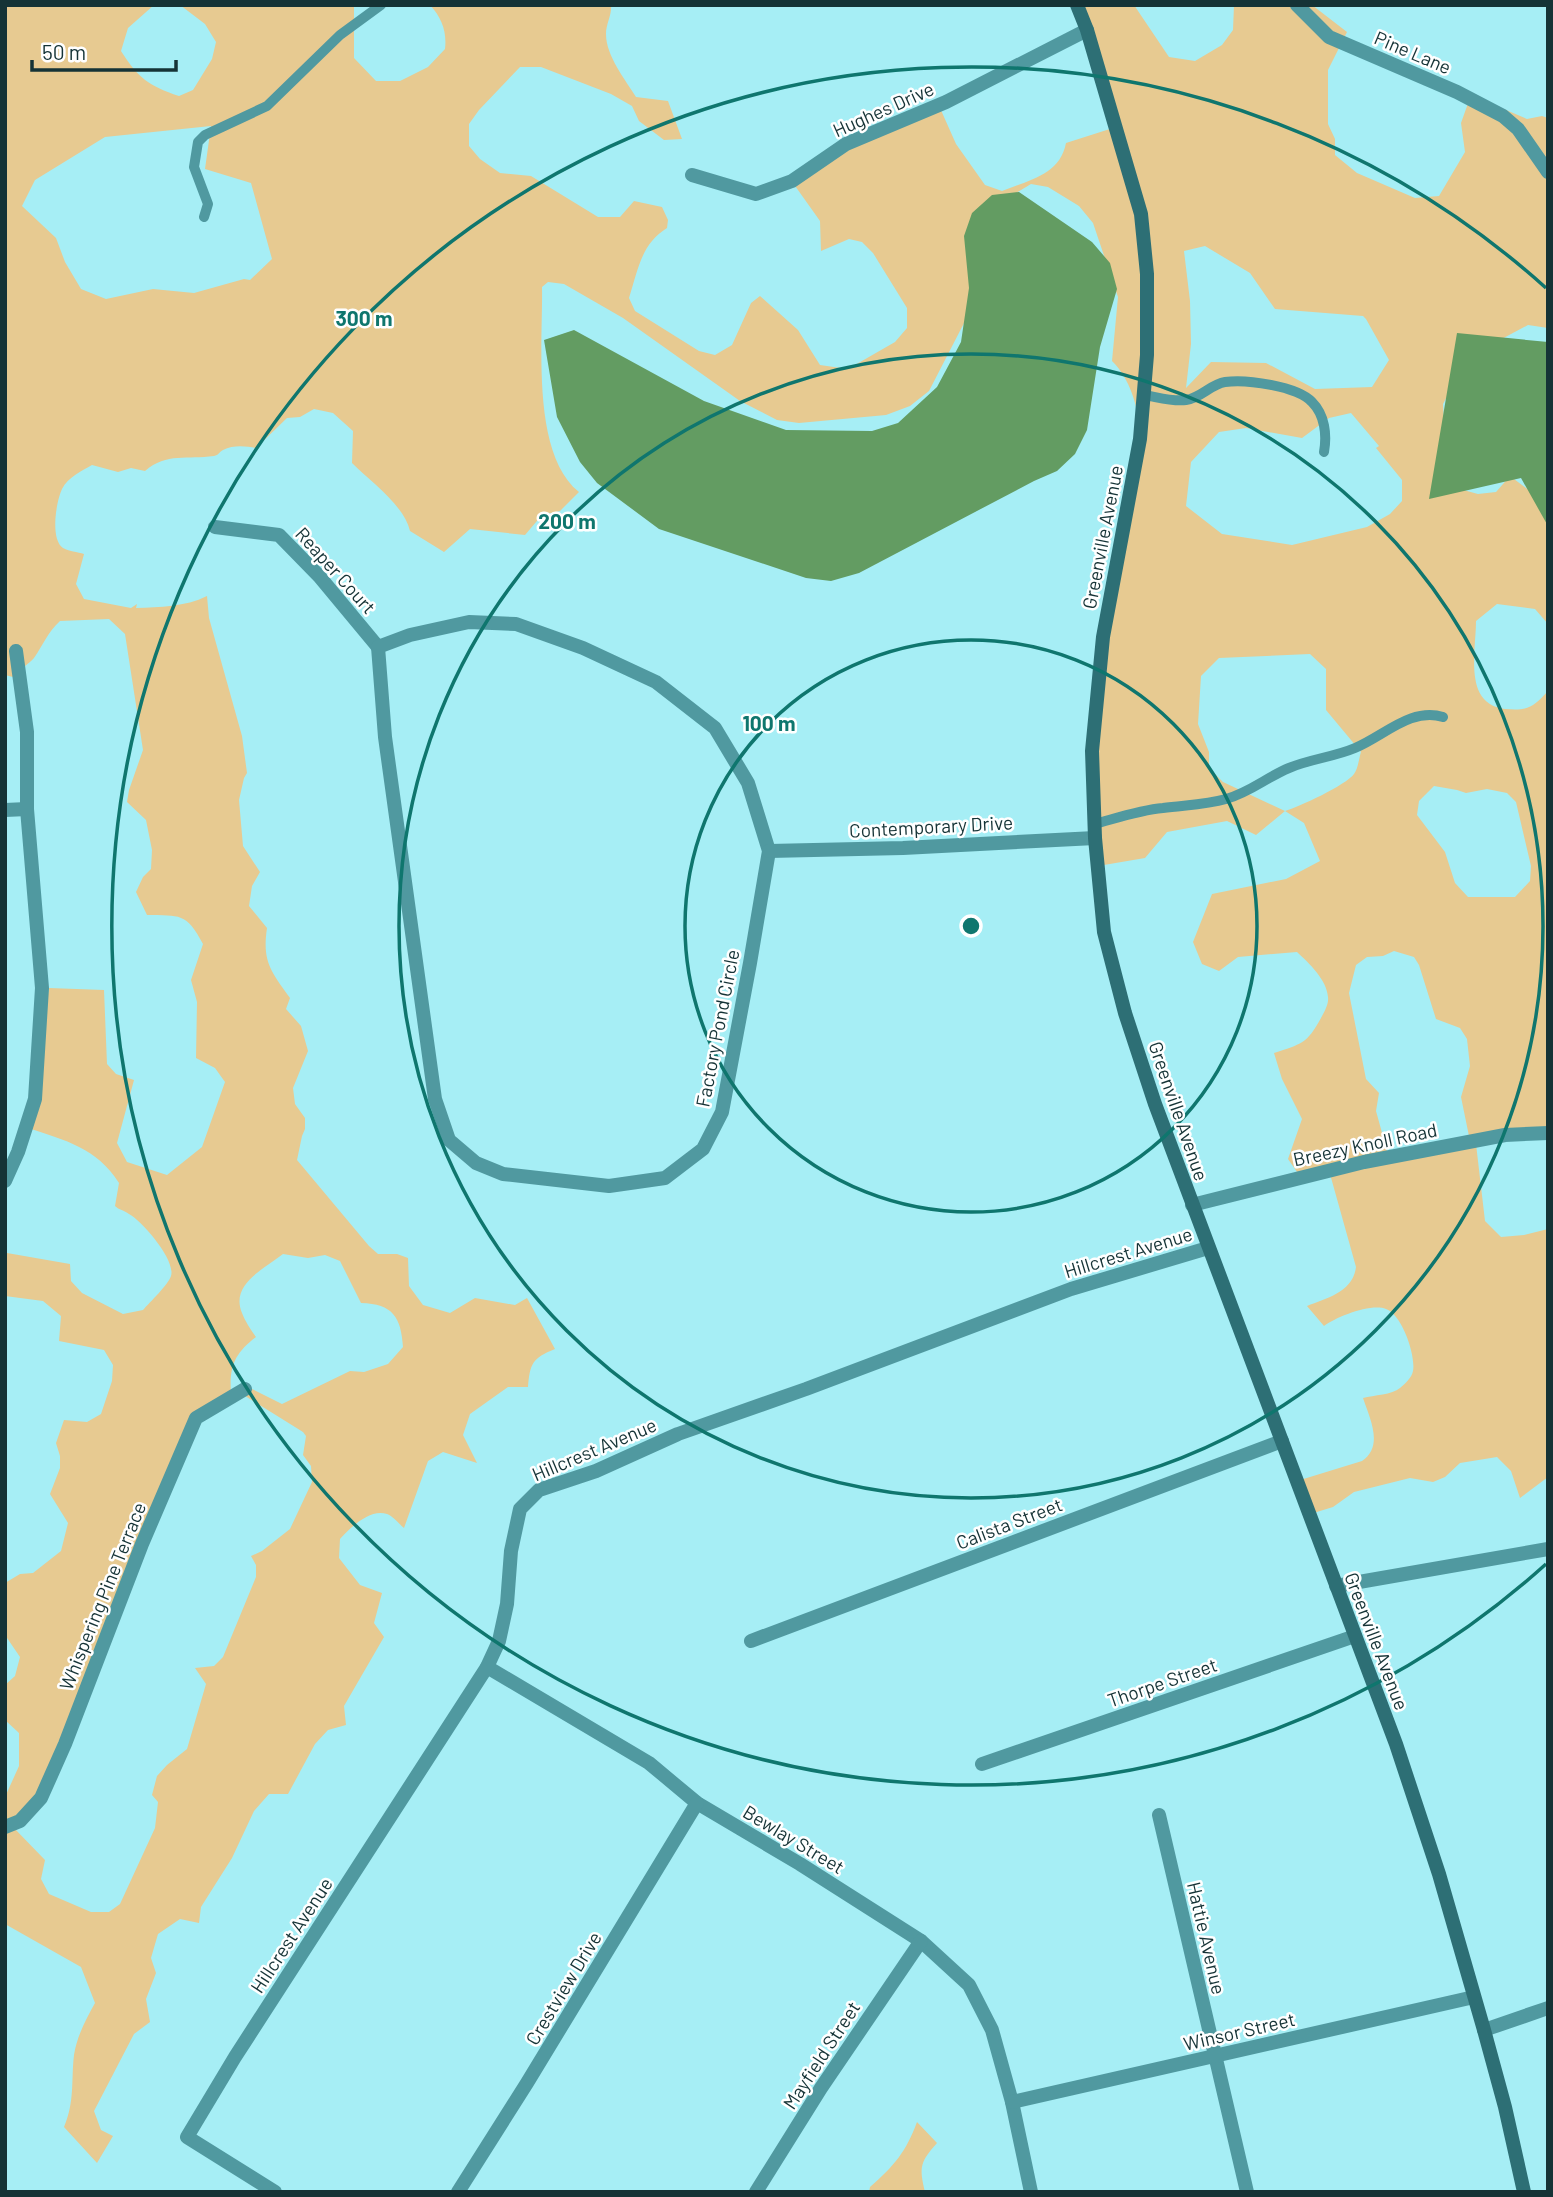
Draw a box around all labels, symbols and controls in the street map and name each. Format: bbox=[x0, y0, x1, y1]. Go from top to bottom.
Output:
street label: Pine Lane bbox=[1371, 26, 1455, 78]
scale bar bbox=[32, 28, 175, 72]
text: 50 m bbox=[42, 39, 86, 64]
street label: Hughes Drive bbox=[829, 77, 937, 141]
text: 300 m bbox=[335, 305, 393, 330]
street label: Greenville Avenue bbox=[1077, 463, 1127, 611]
text: 200 m bbox=[538, 508, 596, 533]
street label: Reaper Court bbox=[291, 522, 381, 618]
text: 100 m bbox=[742, 710, 796, 735]
street label: Contemporary Drive bbox=[848, 810, 1014, 842]
centre of rings bbox=[959, 914, 983, 938]
street label: Factory Pond Circle bbox=[690, 947, 744, 1109]
street label: Greenville Avenue bbox=[1144, 1038, 1214, 1184]
street label: Breezy Knoll Road bbox=[1291, 1118, 1439, 1170]
street label: Hillcrest Avenue bbox=[1061, 1222, 1195, 1282]
street label: Hillcrest Avenue bbox=[528, 1412, 660, 1486]
street label: Calista Street bbox=[953, 1492, 1065, 1554]
street label: Whispering Pine Terrace bbox=[54, 1499, 150, 1693]
street label: Greenville Avenue bbox=[1340, 1569, 1414, 1713]
street label: Thorpe Street bbox=[1104, 1653, 1220, 1711]
street label: Bewlay Street bbox=[739, 1800, 849, 1878]
street label: Hillcrest Avenue bbox=[245, 1873, 337, 1997]
street label: Hattie Avenue bbox=[1183, 1879, 1231, 1997]
street label: Crestview Drive bbox=[520, 1927, 606, 2049]
street label: Mayfield Street bbox=[778, 1997, 864, 2113]
street label: Winsor Street bbox=[1181, 2007, 1297, 2055]

